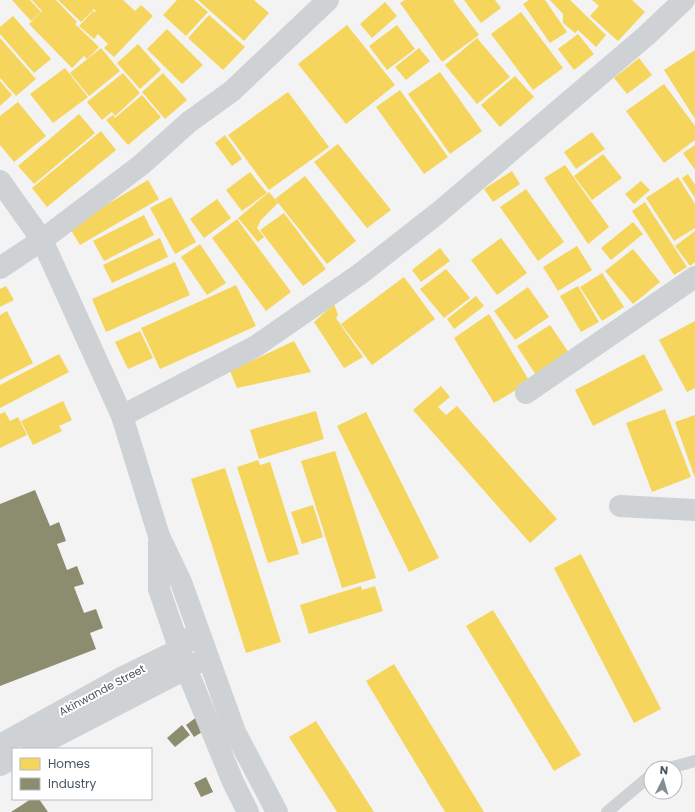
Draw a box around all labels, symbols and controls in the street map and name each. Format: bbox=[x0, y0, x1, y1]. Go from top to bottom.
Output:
street label: Akinwande Street bbox=[56, 660, 148, 720]
legend bbox=[12, 748, 152, 800]
text: Homes bbox=[48, 755, 90, 772]
north arrow bbox=[643, 760, 683, 800]
text: N bbox=[659, 762, 669, 778]
text: Industry bbox=[48, 775, 97, 792]

